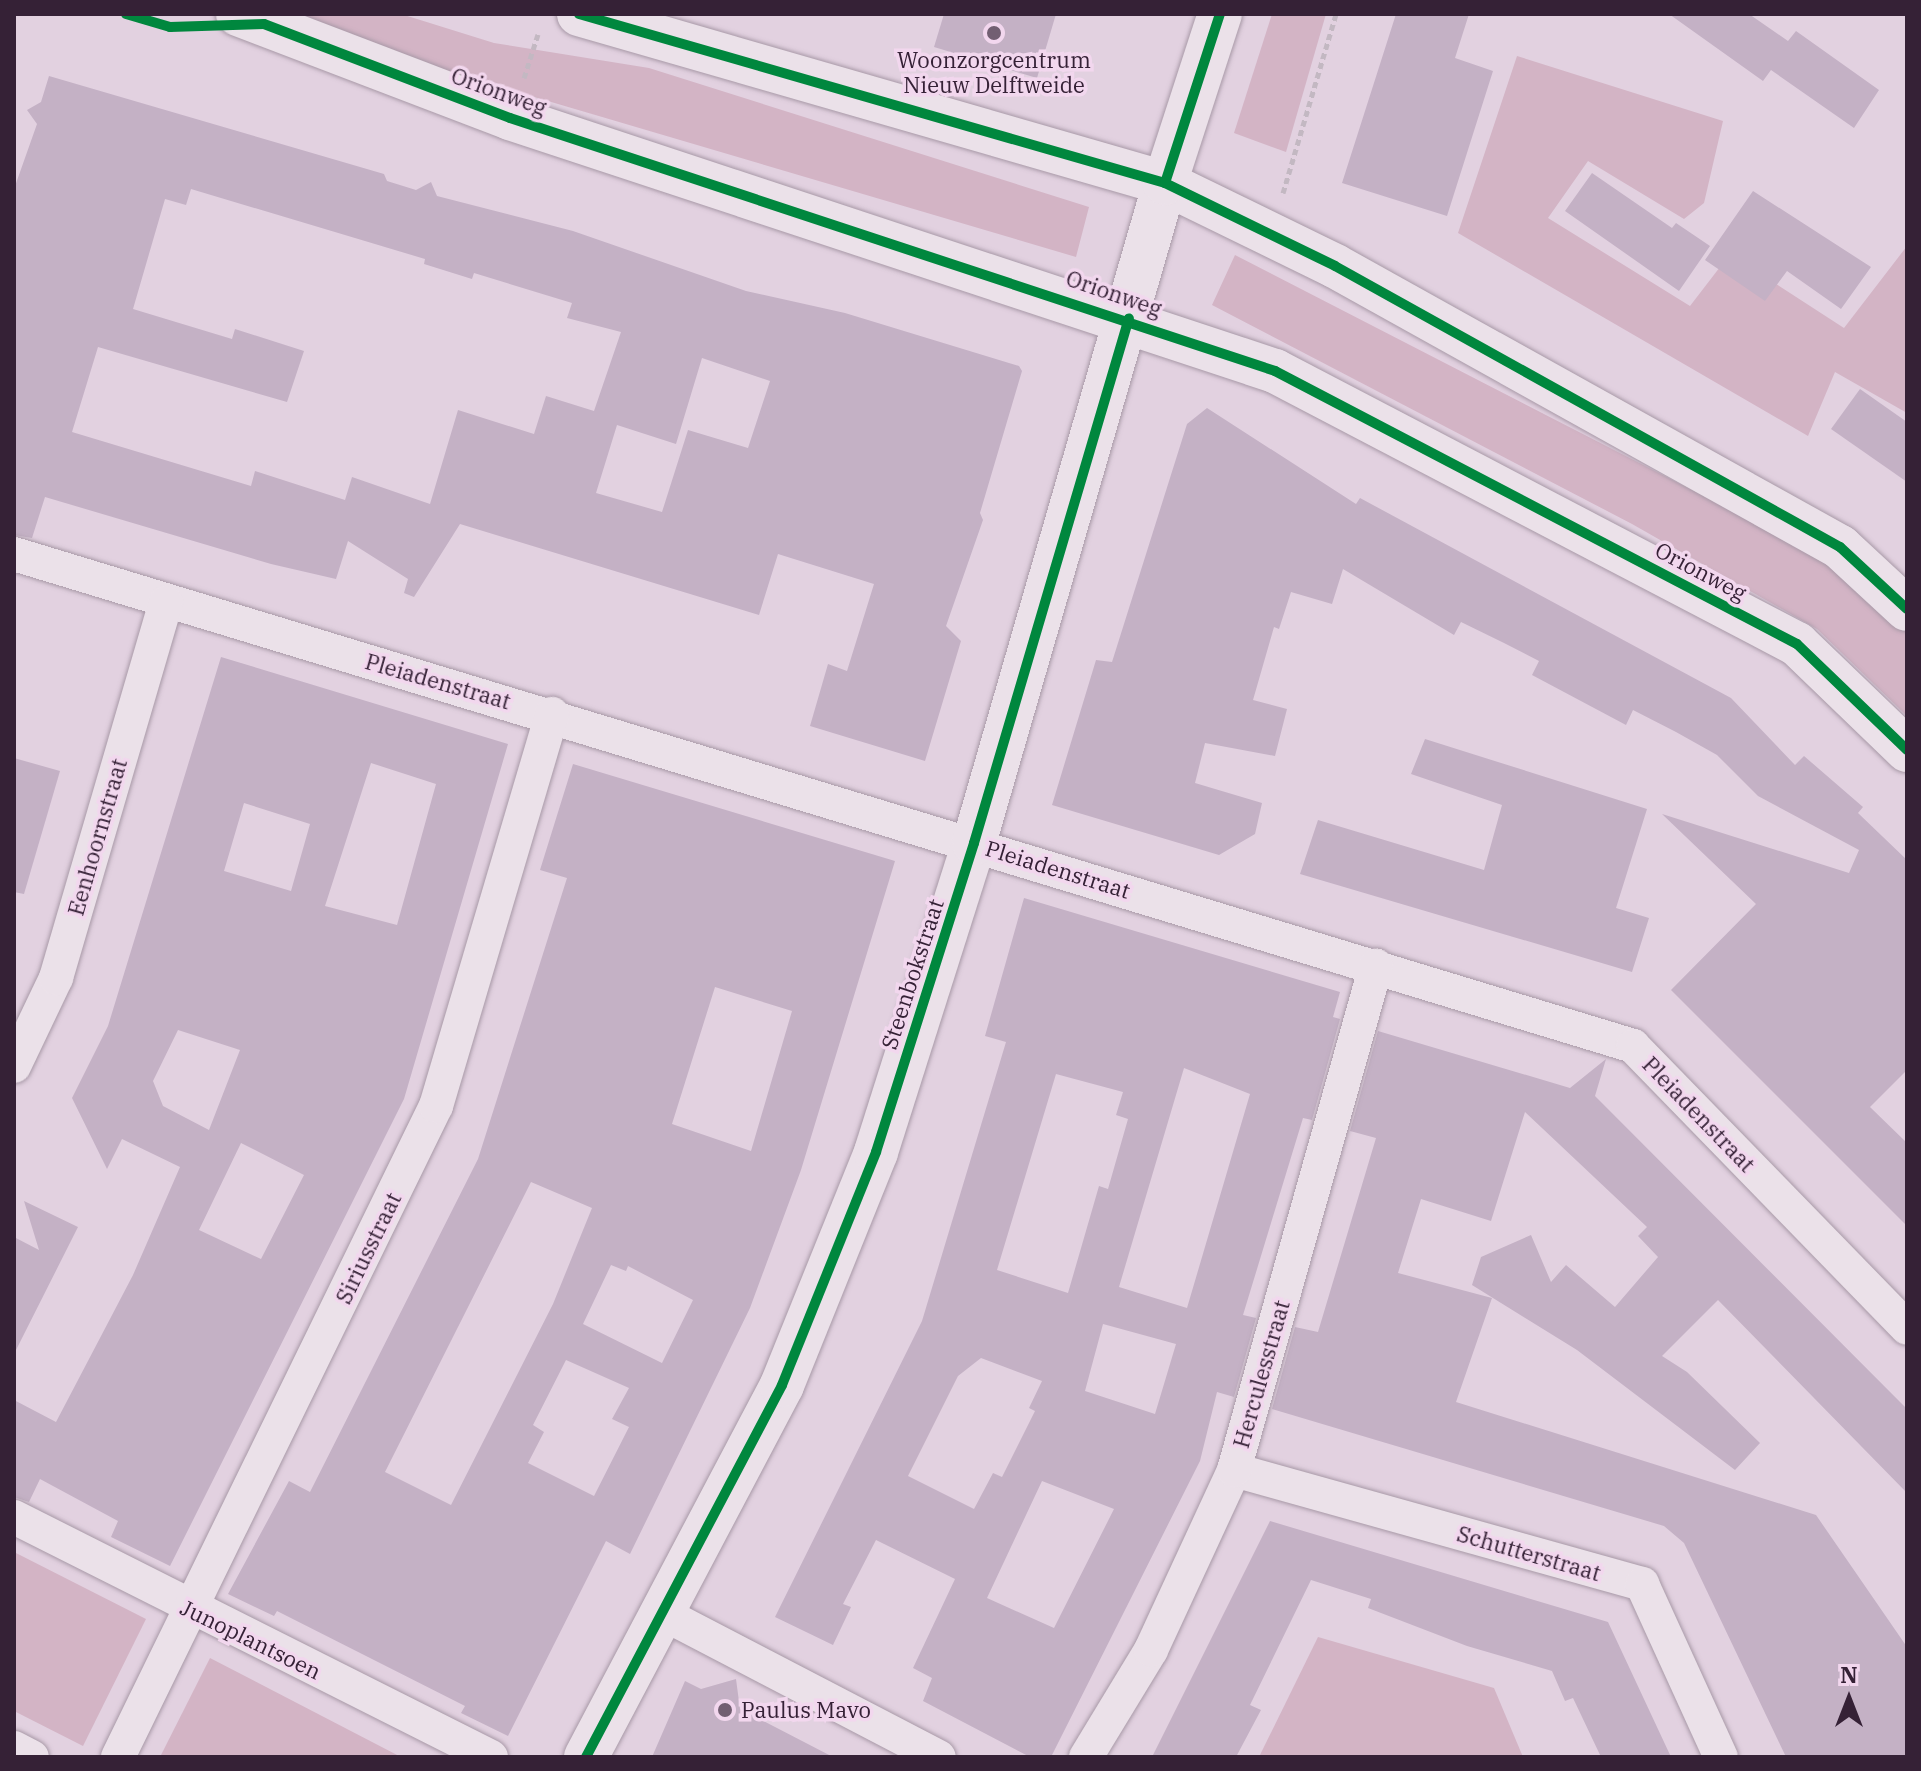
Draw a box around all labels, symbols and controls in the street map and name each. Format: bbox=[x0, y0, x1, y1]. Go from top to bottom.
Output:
marker: Woonzorgcentrum Nieuw Delftweide bbox=[985, 24, 1003, 42]
place label: Woonzorgcentrum Nieuw Delftweide bbox=[897, 46, 1091, 98]
street label: Orionweg bbox=[448, 62, 550, 120]
street label: Orionweg bbox=[1063, 264, 1165, 322]
street label: Orionweg bbox=[1651, 536, 1751, 606]
street label: Pleiadenstraat bbox=[362, 648, 514, 714]
street label: Eenhoornstraat bbox=[62, 756, 132, 918]
street label: Pleiadenstraat bbox=[982, 834, 1134, 904]
street label: Steenbokstraat bbox=[875, 895, 949, 1053]
street label: Pleiadenstraat bbox=[1637, 1051, 1761, 1177]
street label: Siriusstraat bbox=[330, 1188, 406, 1308]
street label: Herculesstraat bbox=[1227, 1297, 1295, 1451]
street label: Schutterstraat bbox=[1454, 1520, 1604, 1586]
street label: Junoplantsoen bbox=[176, 1594, 326, 1684]
north arrow bbox=[1809, 1659, 1889, 1739]
text: N bbox=[1840, 1660, 1858, 1689]
place label: Paulus Mavo bbox=[741, 1697, 871, 1723]
marker: Paulus Mavo bbox=[716, 1701, 734, 1719]

